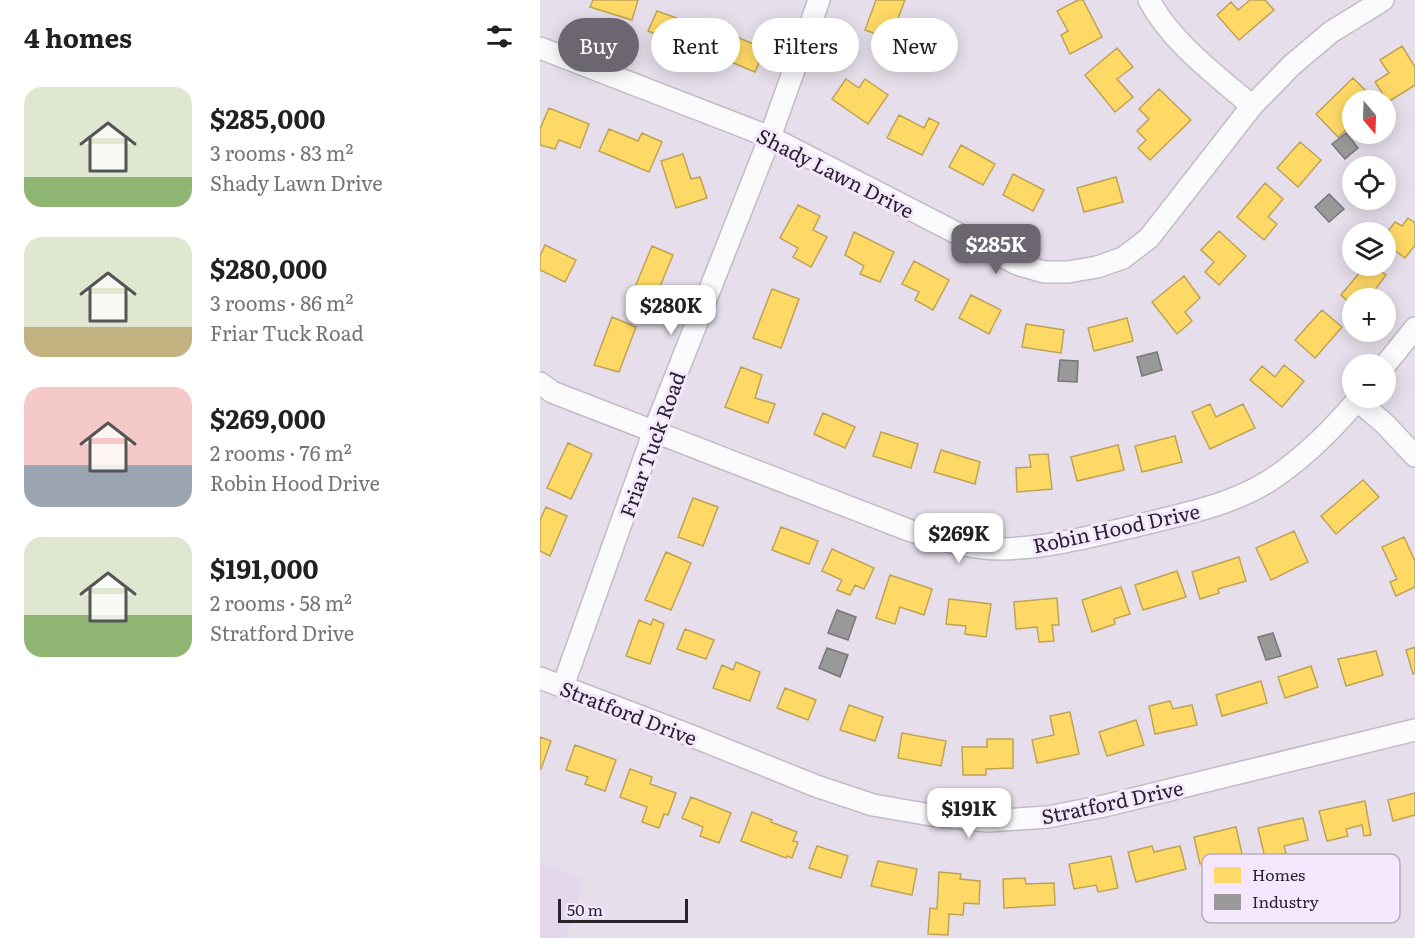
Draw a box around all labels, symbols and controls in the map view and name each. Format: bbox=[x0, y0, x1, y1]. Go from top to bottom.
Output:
text: 4 homes bbox=[24, 17, 132, 56]
chip: Buy bbox=[558, 18, 639, 72]
chip: Rent bbox=[651, 18, 740, 72]
chip: Filters bbox=[752, 18, 859, 72]
chip: New bbox=[871, 18, 958, 72]
icon: filters bbox=[483, 20, 516, 53]
north arrow bbox=[1342, 90, 1396, 144]
map controls bbox=[1342, 90, 1396, 408]
text: $285,000 bbox=[210, 98, 325, 137]
icon: home bbox=[72, 111, 144, 183]
street label: Shady Lawn Drive bbox=[752, 119, 920, 225]
text: 3 rooms · 83 m² bbox=[210, 137, 353, 167]
button: locate bbox=[1342, 156, 1396, 210]
text: Shady Lawn Drive bbox=[210, 167, 383, 197]
button: layers bbox=[1342, 222, 1396, 276]
pin: $285K bbox=[954, 224, 1038, 275]
text: $285K bbox=[966, 228, 1026, 258]
text: $280,000 bbox=[210, 248, 327, 287]
icon: home bbox=[72, 261, 144, 333]
pin: $280K bbox=[629, 285, 713, 336]
text: 3 rooms · 86 m² bbox=[210, 287, 353, 317]
button: + bbox=[1342, 288, 1396, 342]
text: $280K bbox=[640, 289, 702, 319]
text: Friar Tuck Road bbox=[210, 317, 364, 347]
button: − bbox=[1342, 354, 1396, 408]
street label: Friar Tuck Road bbox=[611, 367, 691, 521]
text: $269,000 bbox=[210, 398, 326, 437]
icon: home bbox=[72, 411, 144, 483]
text: 2 rooms · 76 m² bbox=[210, 437, 352, 467]
text: Robin Hood Drive bbox=[210, 467, 380, 497]
street label: Robin Hood Drive bbox=[1030, 495, 1202, 559]
pin: $269K bbox=[917, 513, 1001, 564]
text: $269K bbox=[928, 517, 990, 547]
text: $191,000 bbox=[210, 548, 319, 587]
icon: home bbox=[72, 561, 144, 633]
text: 2 rooms · 58 m² bbox=[210, 587, 352, 617]
text: Stratford Drive bbox=[210, 617, 354, 647]
street label: Stratford Drive bbox=[556, 672, 702, 752]
street label: Stratford Drive bbox=[1038, 771, 1186, 831]
pin: $191K bbox=[927, 788, 1011, 839]
text: $191K bbox=[941, 792, 997, 822]
legend bbox=[1202, 854, 1400, 923]
text: Homes bbox=[1252, 862, 1305, 886]
text: Industry bbox=[1252, 889, 1320, 913]
scale bar bbox=[558, 896, 688, 924]
text: 50 m bbox=[567, 897, 603, 921]

